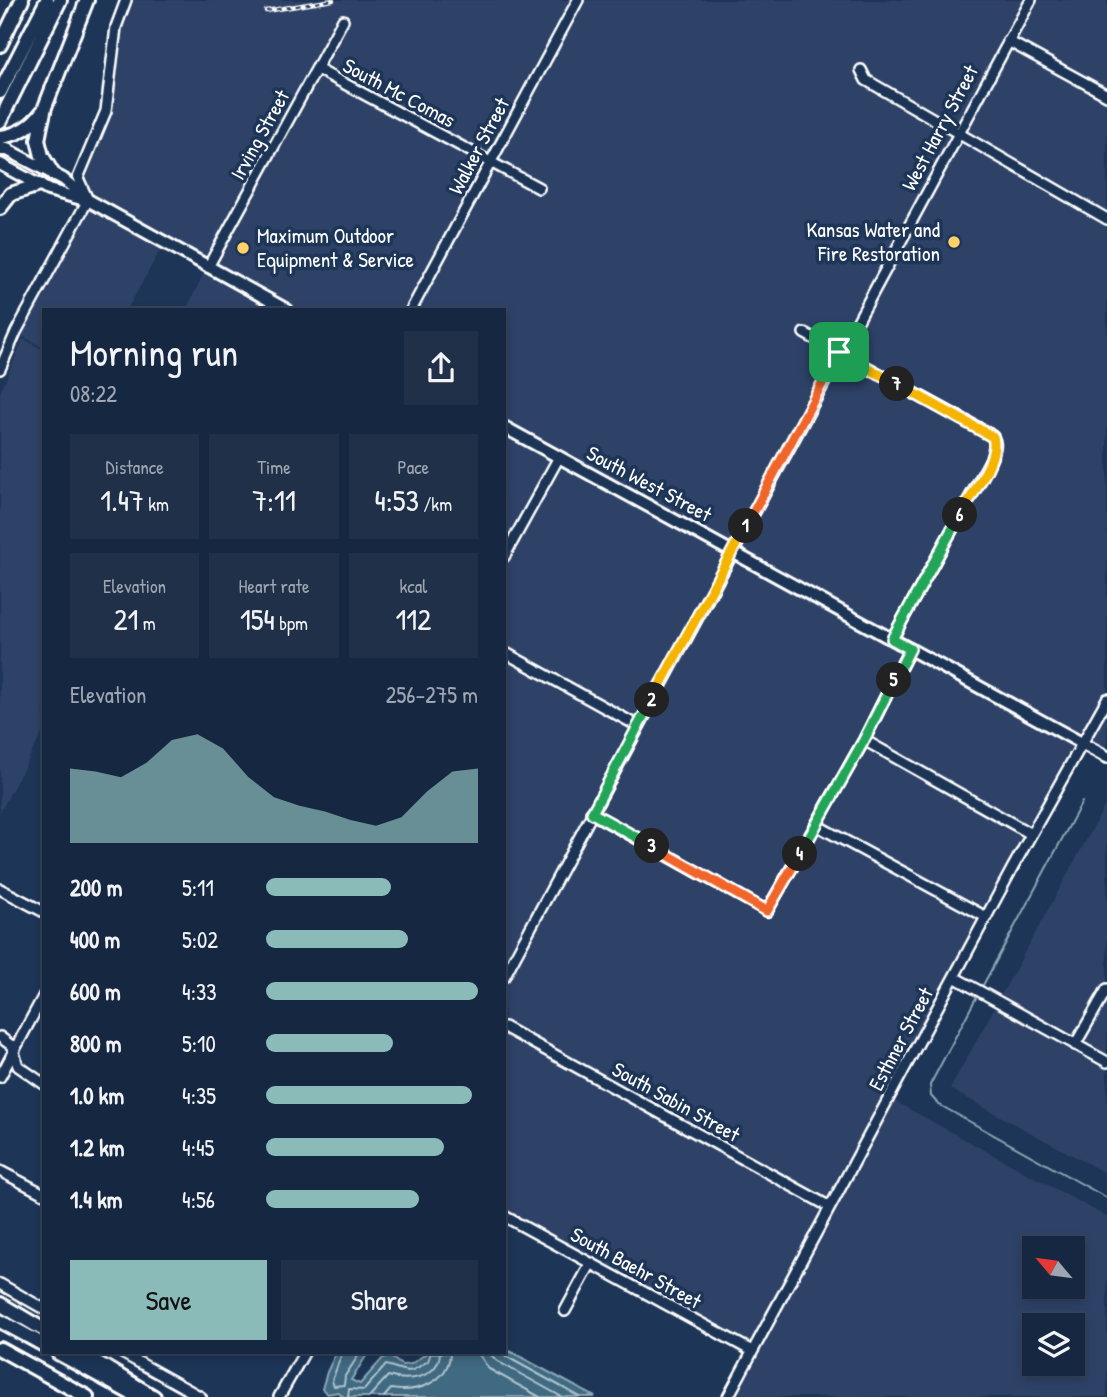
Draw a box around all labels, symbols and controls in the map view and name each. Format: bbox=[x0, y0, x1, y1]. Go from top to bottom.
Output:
street label: South Mc Comas bbox=[338, 51, 461, 134]
street label: West Harry Street bbox=[894, 59, 985, 196]
street label: Irving Street bbox=[223, 84, 297, 185]
street label: Walker Street bbox=[441, 92, 517, 199]
place label: Kansas Water and Fire Restoration bbox=[806, 215, 940, 268]
place label: Maximum Outdoor Equipment & Service bbox=[257, 221, 414, 274]
marker: Kansas Water and Fire Restoration bbox=[946, 234, 962, 250]
marker: Maximum Outdoor Equipment & Service bbox=[235, 240, 251, 256]
pin bbox=[809, 322, 869, 382]
text: Morning run bbox=[70, 326, 238, 378]
button: share bbox=[404, 331, 478, 405]
icon: arrive bbox=[820, 333, 858, 371]
pin: 7 bbox=[880, 366, 914, 402]
text: 7 bbox=[892, 370, 901, 396]
text: 08:22 bbox=[70, 378, 117, 409]
street label: South West Street bbox=[582, 438, 718, 529]
text: Distance bbox=[106, 454, 164, 480]
text: Time bbox=[257, 454, 291, 480]
text: Pace bbox=[398, 454, 429, 480]
text: 1.47 bbox=[100, 480, 144, 520]
text: 7:11 bbox=[252, 480, 296, 520]
text: 4:53 bbox=[375, 480, 419, 520]
text: km bbox=[144, 491, 169, 517]
text: /km bbox=[419, 491, 452, 517]
pin: 6 bbox=[942, 498, 978, 532]
text: 6 bbox=[956, 501, 963, 527]
pin: 1 bbox=[728, 508, 764, 544]
text: 1 bbox=[742, 512, 749, 538]
text: Elevation bbox=[103, 573, 166, 599]
text: Heart rate bbox=[239, 573, 309, 599]
text: kcal bbox=[399, 573, 427, 599]
text: 21 bbox=[114, 599, 138, 639]
text: 154 bbox=[240, 599, 275, 639]
text: 112 bbox=[395, 599, 431, 639]
text: m bbox=[138, 610, 156, 636]
text: bpm bbox=[275, 610, 308, 636]
pin: 5 bbox=[876, 662, 912, 698]
text: 5 bbox=[889, 666, 898, 692]
text: Elevation bbox=[70, 679, 146, 710]
text: 256–275 m bbox=[386, 679, 478, 710]
pin: 2 bbox=[634, 682, 670, 718]
text: 2 bbox=[647, 686, 656, 712]
pin: 3 bbox=[634, 828, 670, 864]
text: 3 bbox=[647, 832, 656, 858]
pin: 4 bbox=[782, 836, 818, 872]
text: 4 bbox=[796, 840, 803, 866]
text: 200 m bbox=[70, 872, 122, 903]
text: 5:11 bbox=[182, 872, 214, 903]
text: 400 m bbox=[70, 924, 120, 955]
text: 5:02 bbox=[182, 924, 218, 955]
text: 600 m bbox=[70, 976, 121, 1007]
text: 4:33 bbox=[182, 976, 217, 1007]
street label: Esthner Street bbox=[861, 981, 940, 1095]
text: 800 m bbox=[70, 1028, 122, 1059]
text: 5:10 bbox=[182, 1028, 216, 1059]
street label: South Sabin Street bbox=[607, 1055, 746, 1149]
text: 1.0 km bbox=[70, 1080, 124, 1111]
text: 4:35 bbox=[182, 1080, 216, 1111]
text: 1.2 km bbox=[70, 1132, 125, 1163]
text: 4:45 bbox=[182, 1132, 214, 1163]
text: 1.4 km bbox=[70, 1184, 122, 1215]
text: 4:56 bbox=[182, 1184, 215, 1215]
street label: South Baehr Street bbox=[566, 1220, 707, 1316]
north arrow bbox=[1022, 1236, 1085, 1298]
map controls bbox=[1022, 1236, 1085, 1376]
button: Save bbox=[70, 1260, 267, 1340]
button: Share bbox=[281, 1260, 478, 1340]
button: layers bbox=[1022, 1313, 1085, 1376]

